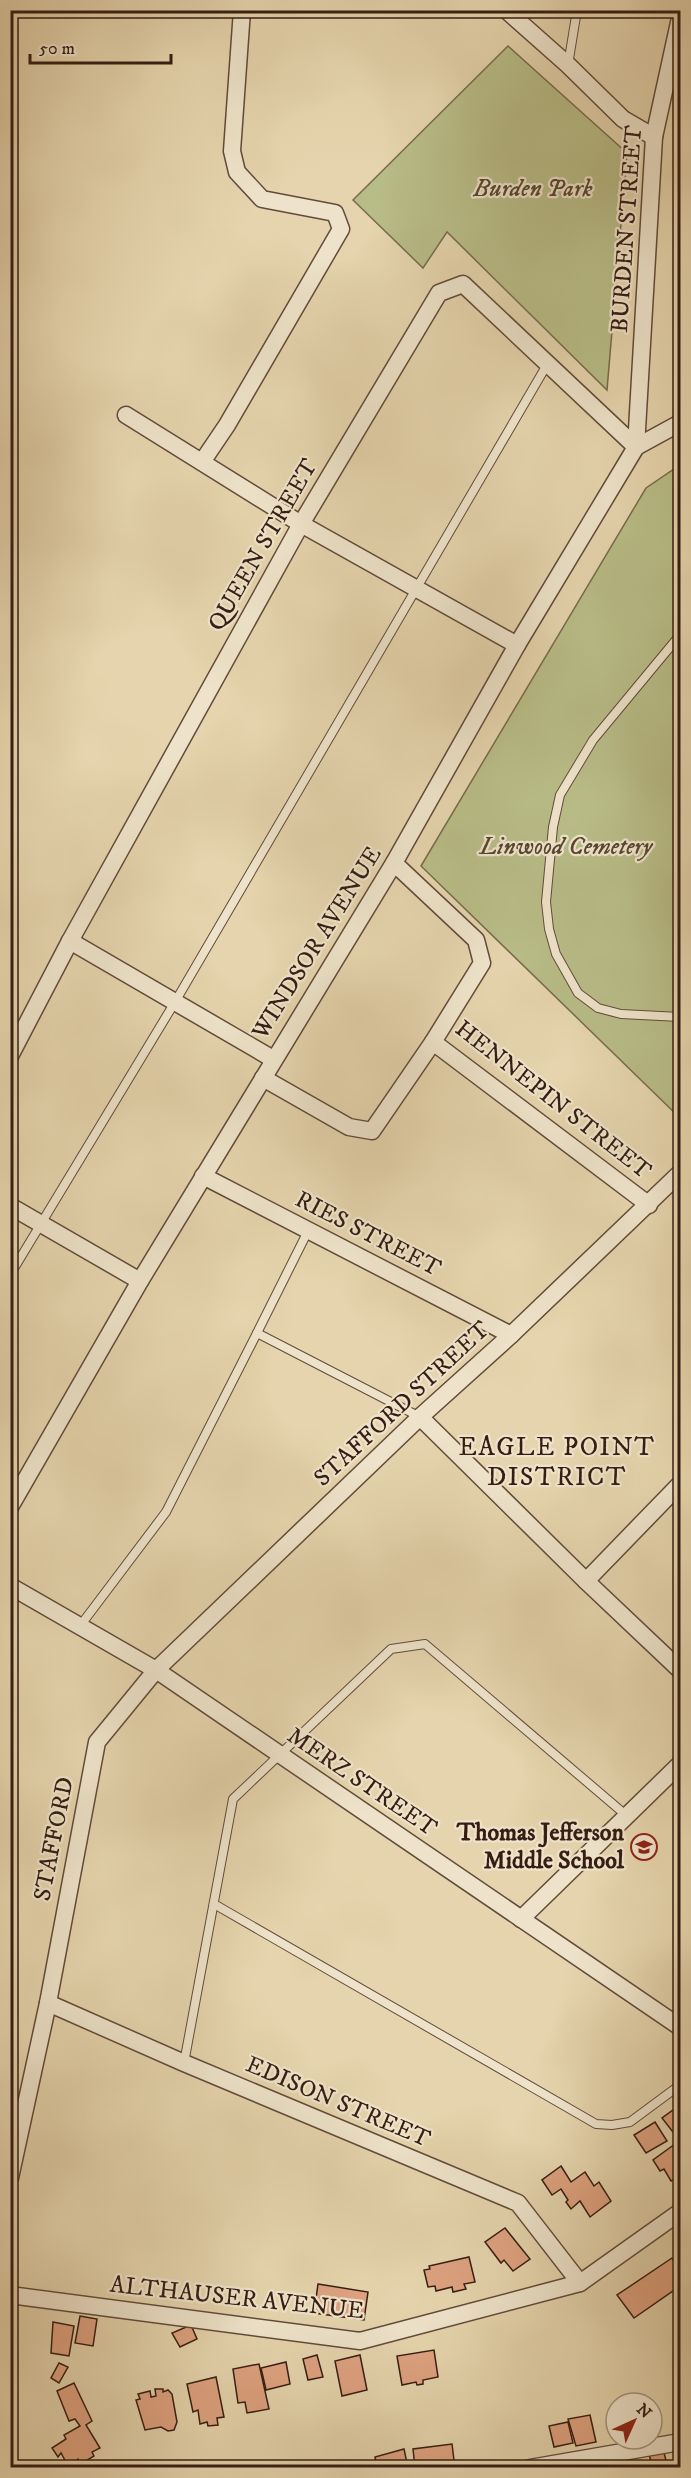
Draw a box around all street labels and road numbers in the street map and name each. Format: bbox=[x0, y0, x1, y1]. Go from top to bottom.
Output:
street label: BURDEN STREET bbox=[605, 124, 649, 334]
street label: QUEEN STREET bbox=[202, 454, 324, 636]
street label: WINDSOR AVENUE bbox=[245, 841, 389, 1046]
street label: HENNEPIN STREET bbox=[449, 1014, 657, 1186]
street label: RIES STREET bbox=[290, 1184, 446, 1284]
street label: STAFFORD STREET bbox=[308, 1315, 496, 1493]
street label: MERZ STREET bbox=[281, 1721, 443, 1843]
street label: STAFFORD bbox=[27, 1775, 81, 1903]
street label: EDISON STREET bbox=[241, 2050, 435, 2154]
street label: ALTHAUSER AVENUE bbox=[108, 2270, 366, 2326]

